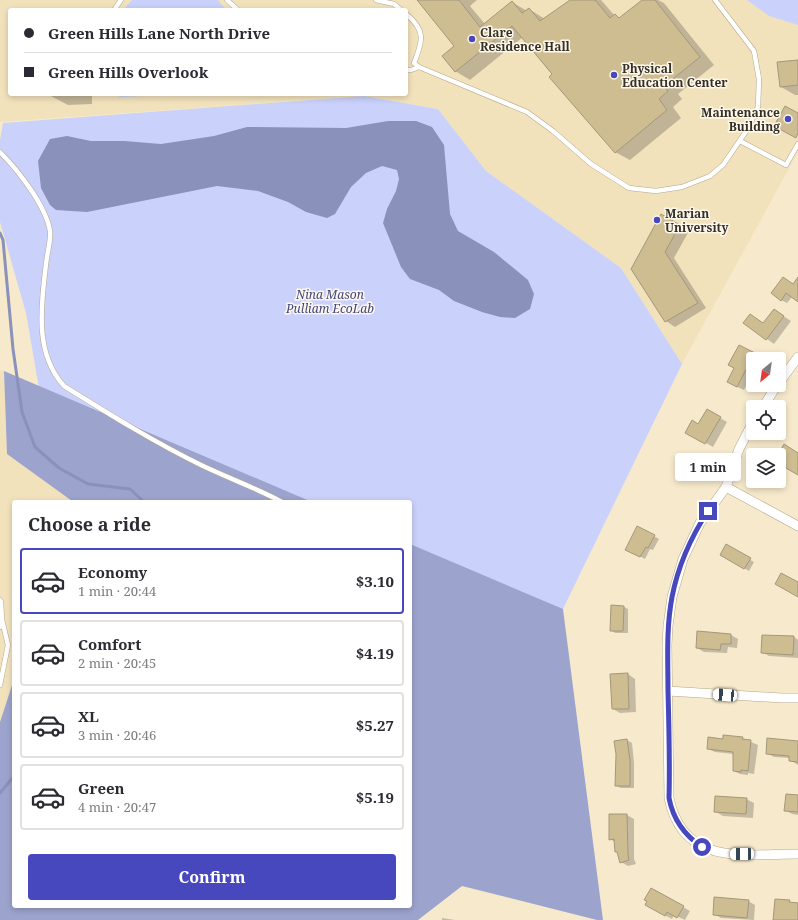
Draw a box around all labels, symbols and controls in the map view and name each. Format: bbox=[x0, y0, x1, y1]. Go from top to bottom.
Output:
text: Green Hills Lane North Drive bbox=[48, 23, 270, 43]
place label: Clare Residence Hall bbox=[480, 24, 571, 55]
marker: Clare Residence Hall bbox=[467, 34, 477, 44]
place label: Physical Education Center bbox=[622, 60, 728, 91]
text: Green Hills Overlook bbox=[48, 62, 208, 82]
marker: Physical Education Center bbox=[609, 70, 619, 80]
place label: Maintenance Building bbox=[701, 104, 780, 135]
marker: Maintenance Building bbox=[783, 114, 793, 124]
place label: Marian University bbox=[665, 205, 728, 236]
marker: Marian University bbox=[652, 215, 662, 225]
park label: Nina Mason Pulliam EcoLab bbox=[285, 286, 374, 317]
north arrow bbox=[746, 352, 786, 392]
map controls bbox=[746, 352, 786, 488]
button: locate bbox=[746, 400, 786, 440]
button: layers bbox=[746, 448, 786, 488]
callout: 1 min bbox=[675, 453, 741, 481]
text: 1 min bbox=[690, 458, 726, 476]
route end bbox=[699, 502, 717, 520]
text: Choose a ride bbox=[28, 512, 151, 536]
text: Economy bbox=[78, 562, 147, 582]
icon: car bbox=[30, 563, 66, 599]
text: $3.10 bbox=[356, 571, 394, 591]
text: 1 min · 20:44 bbox=[78, 582, 156, 600]
text: Comfort bbox=[78, 634, 141, 654]
icon: car bbox=[30, 635, 66, 671]
text: $4.19 bbox=[356, 643, 394, 663]
text: 2 min · 20:45 bbox=[78, 654, 156, 672]
car bbox=[713, 688, 737, 702]
text: XL bbox=[78, 706, 99, 726]
icon: car bbox=[30, 707, 66, 743]
text: $5.27 bbox=[356, 715, 394, 735]
text: 3 min · 20:46 bbox=[78, 726, 156, 744]
text: Green bbox=[78, 778, 125, 798]
icon: car bbox=[30, 779, 66, 815]
text: $5.19 bbox=[356, 787, 394, 807]
text: 4 min · 20:47 bbox=[78, 798, 156, 816]
route start bbox=[693, 838, 711, 856]
car bbox=[730, 848, 754, 860]
button: Confirm bbox=[28, 854, 396, 900]

